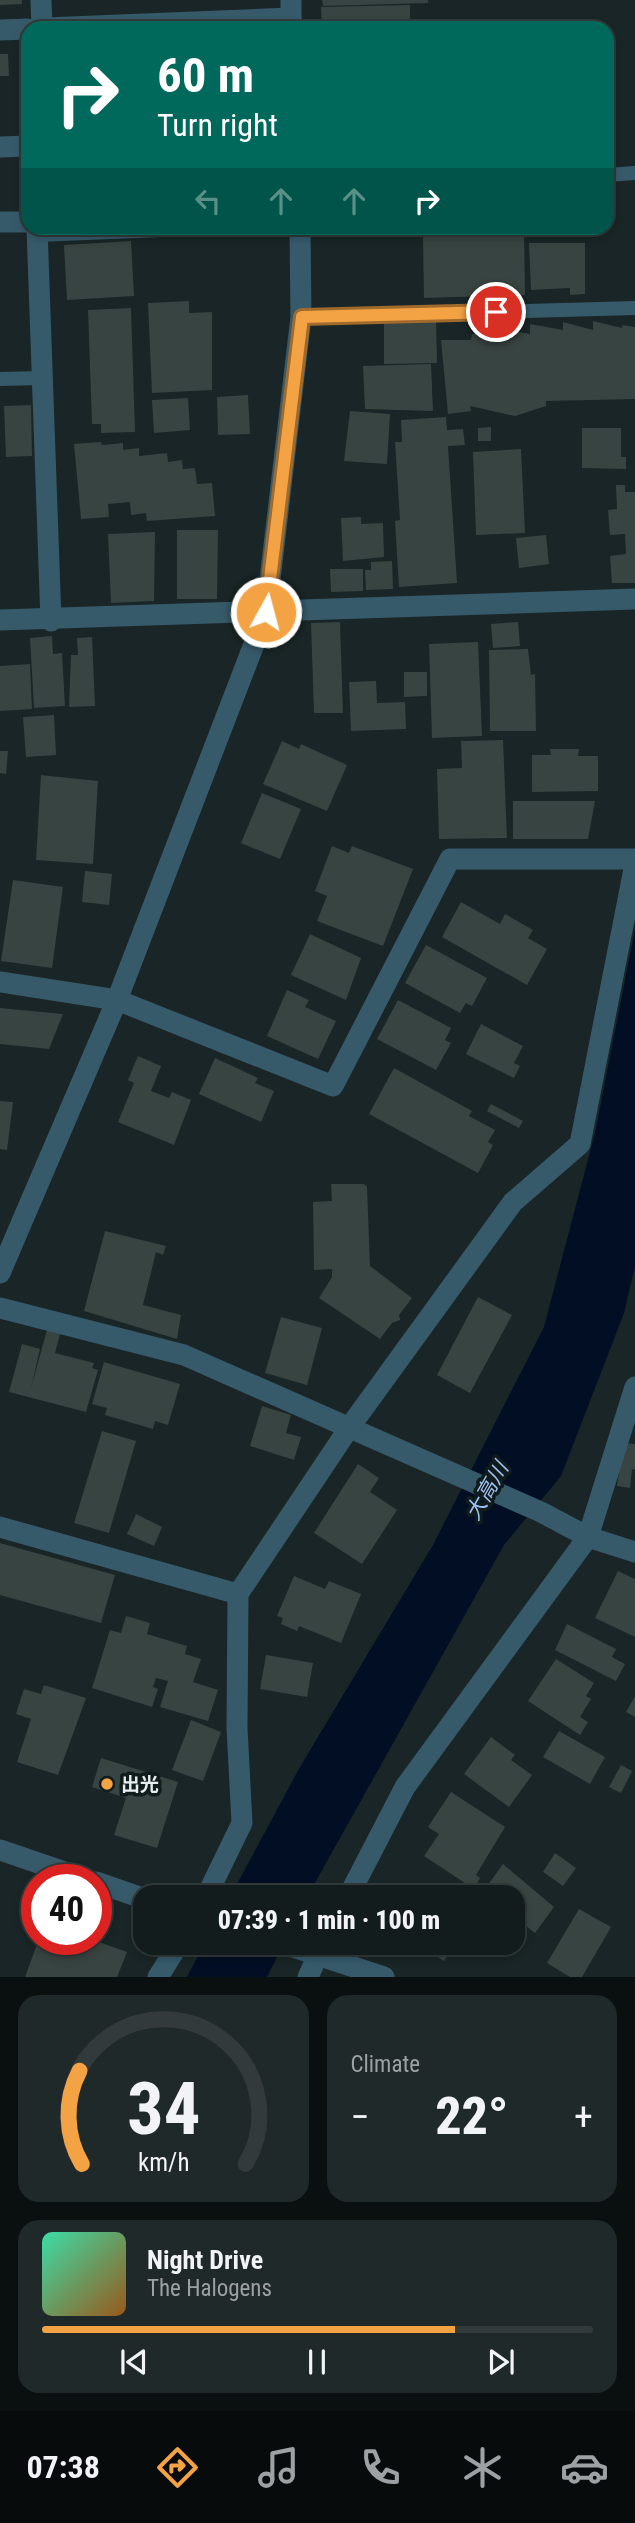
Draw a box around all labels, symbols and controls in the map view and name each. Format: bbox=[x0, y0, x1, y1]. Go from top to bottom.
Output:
text: 60 m bbox=[157, 47, 254, 104]
icon: right bbox=[42, 49, 133, 140]
text: Turn right bbox=[157, 106, 278, 144]
icon: left bbox=[189, 182, 227, 220]
icon: ahead bbox=[262, 182, 300, 220]
icon: ahead bbox=[335, 182, 373, 220]
icon: right bbox=[408, 182, 446, 220]
pin bbox=[466, 282, 526, 342]
icon: arrive bbox=[477, 293, 515, 331]
position arrow bbox=[229, 575, 303, 649]
water label: 大高川 bbox=[461, 1456, 514, 1524]
place label: 出光 bbox=[121, 1773, 159, 1796]
marker: 出光 bbox=[99, 1776, 115, 1792]
speed limit sign: 40 bbox=[21, 1864, 112, 1955]
text: 07:39 · 1 min · 100 m bbox=[218, 1905, 440, 1935]
text: Climate bbox=[351, 2051, 420, 2078]
text: 34 bbox=[126, 2067, 200, 2153]
text: 22° bbox=[435, 2086, 508, 2147]
text: − bbox=[351, 2095, 370, 2139]
text: + bbox=[574, 2095, 593, 2139]
text: km/h bbox=[138, 2148, 189, 2177]
text: Night Drive bbox=[147, 2245, 263, 2275]
text: The Halogens bbox=[147, 2275, 272, 2302]
icon: previous bbox=[115, 2343, 153, 2381]
icon: pause bbox=[298, 2343, 336, 2381]
icon: next bbox=[482, 2343, 520, 2381]
icon: directions bbox=[153, 2443, 202, 2492]
icon: music bbox=[254, 2443, 303, 2492]
icon: phone bbox=[356, 2443, 405, 2492]
icon: climate bbox=[458, 2443, 507, 2492]
icon: car bbox=[560, 2443, 609, 2492]
text: 07:38 bbox=[26, 2448, 100, 2486]

